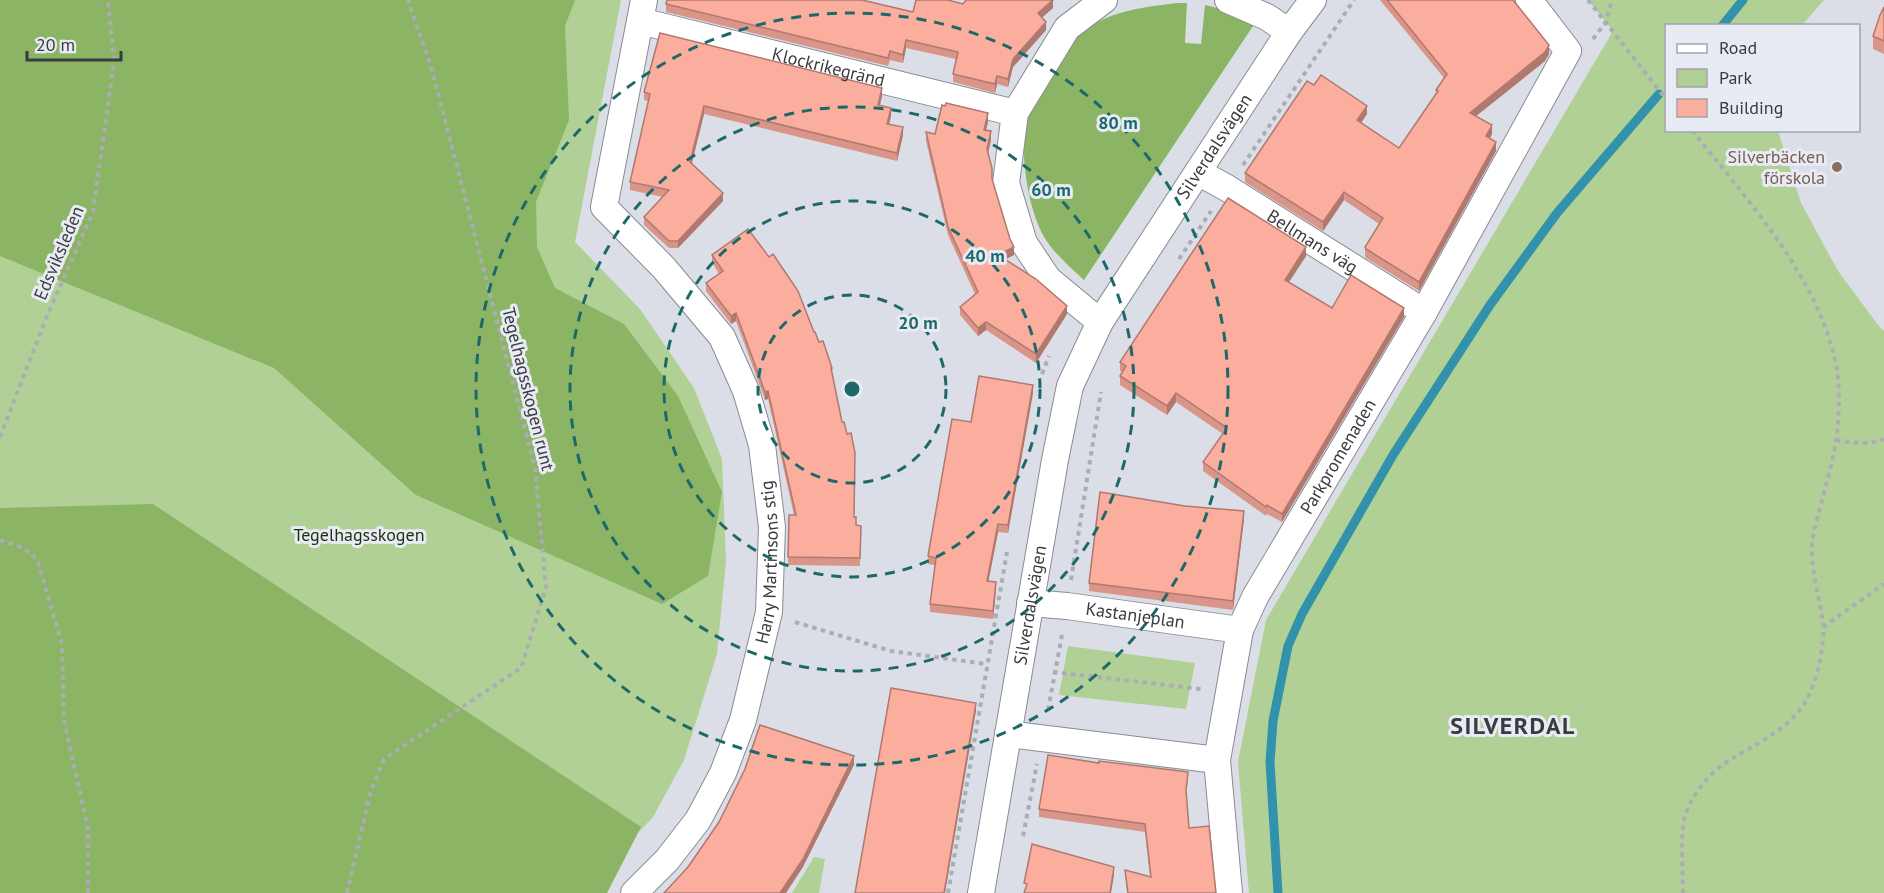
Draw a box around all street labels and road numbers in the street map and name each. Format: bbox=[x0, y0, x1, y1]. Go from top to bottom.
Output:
street label: Klockrikegränd bbox=[770, 42, 887, 92]
street label: Silverdalsvägen bbox=[1171, 89, 1257, 203]
street label: Edsviksleden bbox=[28, 202, 89, 303]
street label: Bellmans väg bbox=[1263, 204, 1362, 278]
street label: Tegelhagsskogen runt bbox=[497, 305, 560, 473]
street label: Parkpromenaden bbox=[1295, 395, 1381, 518]
street label: Harry Martinsons stig bbox=[750, 479, 783, 646]
street label: Silverdalsvägen bbox=[1008, 543, 1051, 667]
street label: Kastanjeplan bbox=[1084, 597, 1186, 633]

